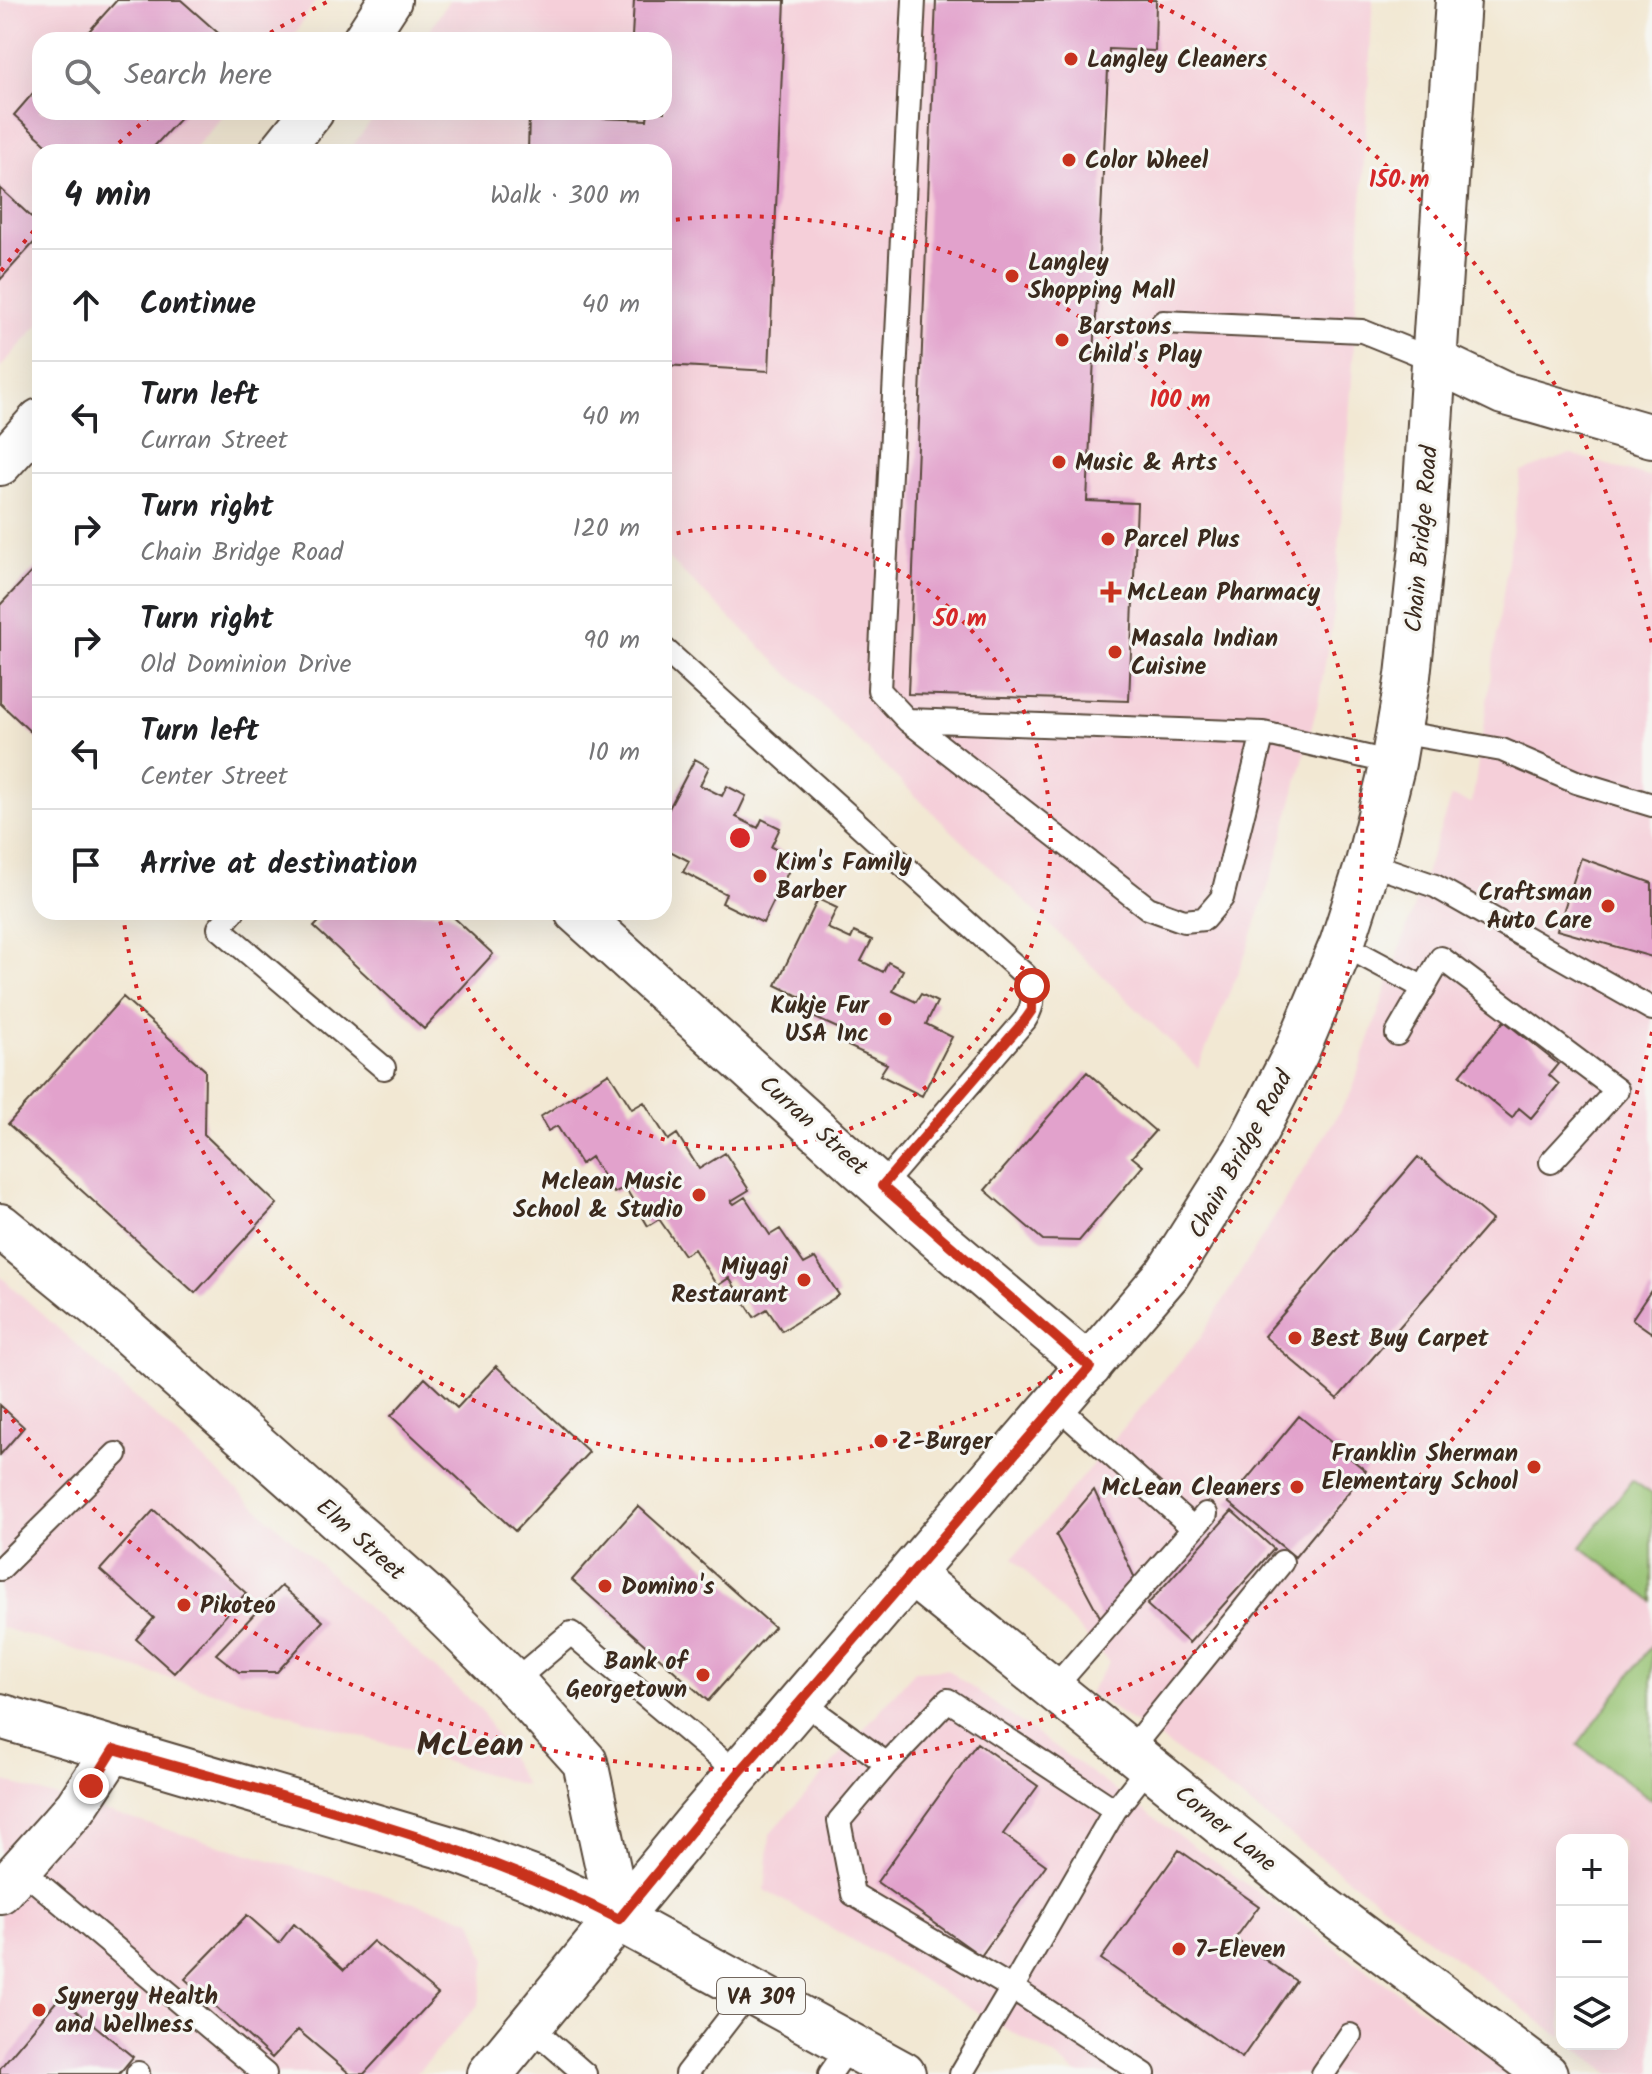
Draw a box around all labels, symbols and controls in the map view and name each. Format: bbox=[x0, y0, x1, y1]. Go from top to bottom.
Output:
search box bbox=[32, 32, 672, 120]
place label: Langley Cleaners bbox=[1087, 41, 1267, 80]
marker: Langley Cleaners bbox=[1062, 50, 1080, 68]
text: Search here bbox=[124, 52, 272, 100]
icon: search bbox=[60, 54, 104, 98]
place label: Color Wheel bbox=[1085, 142, 1209, 181]
marker: Color Wheel bbox=[1060, 151, 1078, 169]
text: 150 m bbox=[1369, 161, 1429, 200]
text: 4 min bbox=[64, 169, 151, 223]
text: Walk · 300 m bbox=[490, 175, 640, 217]
place label: Langley Shopping Mall bbox=[1028, 244, 1176, 311]
marker: Langley Shopping Mall bbox=[1003, 267, 1021, 285]
text: Continue bbox=[140, 281, 256, 329]
icon: ahead bbox=[64, 283, 108, 327]
text: 40 m bbox=[582, 284, 640, 326]
place label: Barstons Child's Play bbox=[1078, 308, 1202, 375]
marker: Barstons Child's Play bbox=[1053, 331, 1071, 349]
text: Turn left bbox=[140, 372, 259, 420]
text: 100 m bbox=[1150, 381, 1210, 420]
icon: left bbox=[64, 395, 108, 439]
text: 40 m bbox=[582, 396, 640, 438]
text: Curran Street bbox=[140, 420, 288, 462]
street label: Chain Bridge Road bbox=[1395, 443, 1450, 634]
place label: Music & Arts bbox=[1075, 444, 1217, 483]
marker: Music & Arts bbox=[1050, 453, 1068, 471]
text: Turn right bbox=[140, 484, 273, 532]
icon: right bbox=[64, 507, 108, 551]
text: 120 m bbox=[573, 508, 640, 550]
place label: Parcel Plus bbox=[1124, 521, 1240, 560]
marker: Parcel Plus bbox=[1099, 530, 1117, 548]
text: Chain Bridge Road bbox=[140, 532, 343, 574]
place label: McLean Pharmacy bbox=[1127, 574, 1321, 613]
marker: McLean Pharmacy bbox=[1102, 583, 1120, 601]
text: Turn right bbox=[140, 596, 273, 644]
text: 50 m bbox=[932, 600, 987, 639]
icon: right bbox=[64, 619, 108, 663]
text: 90 m bbox=[583, 620, 640, 662]
place label: Masala Indian Cuisine bbox=[1131, 620, 1278, 687]
marker: Masala Indian Cuisine bbox=[1106, 643, 1124, 661]
text: Old Dominion Drive bbox=[140, 644, 351, 686]
text: Turn left bbox=[140, 708, 259, 756]
icon: left bbox=[64, 731, 108, 775]
text: 10 m bbox=[588, 732, 640, 774]
text: Center Street bbox=[140, 756, 288, 798]
centre of rings bbox=[726, 824, 754, 852]
text: Arrive at destination bbox=[140, 841, 417, 889]
icon: arrive bbox=[64, 843, 108, 887]
place label: Kim's Family Barber bbox=[776, 844, 913, 911]
marker: Kim's Family Barber bbox=[751, 867, 769, 885]
place label: Craftsman Auto Care bbox=[1479, 874, 1592, 941]
marker: Craftsman Auto Care bbox=[1599, 897, 1617, 915]
route start bbox=[1014, 968, 1050, 1004]
place label: Kukje Fur USA Inc bbox=[771, 987, 870, 1054]
marker: Kukje Fur USA Inc bbox=[876, 1010, 894, 1028]
street label: Chain Bridge Road bbox=[1179, 1062, 1304, 1246]
street label: Curran Street bbox=[749, 1066, 877, 1187]
place label: Mclean Music School & Studio bbox=[513, 1163, 683, 1230]
marker: Mclean Music School & Studio bbox=[690, 1186, 708, 1204]
place label: Miyagi Restaurant bbox=[671, 1248, 789, 1315]
marker: Miyagi Restaurant bbox=[795, 1271, 813, 1289]
place label: Best Buy Carpet bbox=[1311, 1320, 1490, 1359]
marker: Best Buy Carpet bbox=[1286, 1329, 1304, 1347]
place label: Z-Burger bbox=[897, 1423, 994, 1462]
marker: Z-Burger bbox=[872, 1432, 890, 1450]
place label: Franklin Sherman Elementary School bbox=[1322, 1435, 1519, 1502]
marker: Franklin Sherman Elementary School bbox=[1525, 1458, 1543, 1476]
place label: McLean Cleaners bbox=[1101, 1469, 1281, 1508]
marker: McLean Cleaners bbox=[1288, 1478, 1306, 1496]
street label: Elm Street bbox=[306, 1489, 414, 1592]
place label: Domino's bbox=[621, 1568, 715, 1607]
marker: Domino's bbox=[596, 1577, 614, 1595]
place label: Pikoteo bbox=[200, 1587, 276, 1626]
marker: Pikoteo bbox=[175, 1596, 193, 1614]
place label: Bank of Georgetown bbox=[566, 1643, 690, 1710]
marker: Bank of Georgetown bbox=[694, 1666, 712, 1684]
district label: McLean bbox=[417, 1721, 523, 1772]
route end bbox=[73, 1768, 109, 1804]
street label: Corner Lane bbox=[1165, 1776, 1285, 1883]
map controls bbox=[1556, 1834, 1628, 2050]
button: + bbox=[1556, 1834, 1628, 1906]
button: − bbox=[1556, 1906, 1628, 1978]
place label: 7-Eleven bbox=[1195, 1931, 1286, 1970]
marker: 7-Eleven bbox=[1170, 1940, 1188, 1958]
place label: Synergy Health and Wellness bbox=[55, 1978, 218, 2045]
road number: VA 309 bbox=[717, 1978, 805, 2014]
button: layers bbox=[1556, 1978, 1628, 2050]
marker: Synergy Health and Wellness bbox=[30, 2001, 48, 2019]

